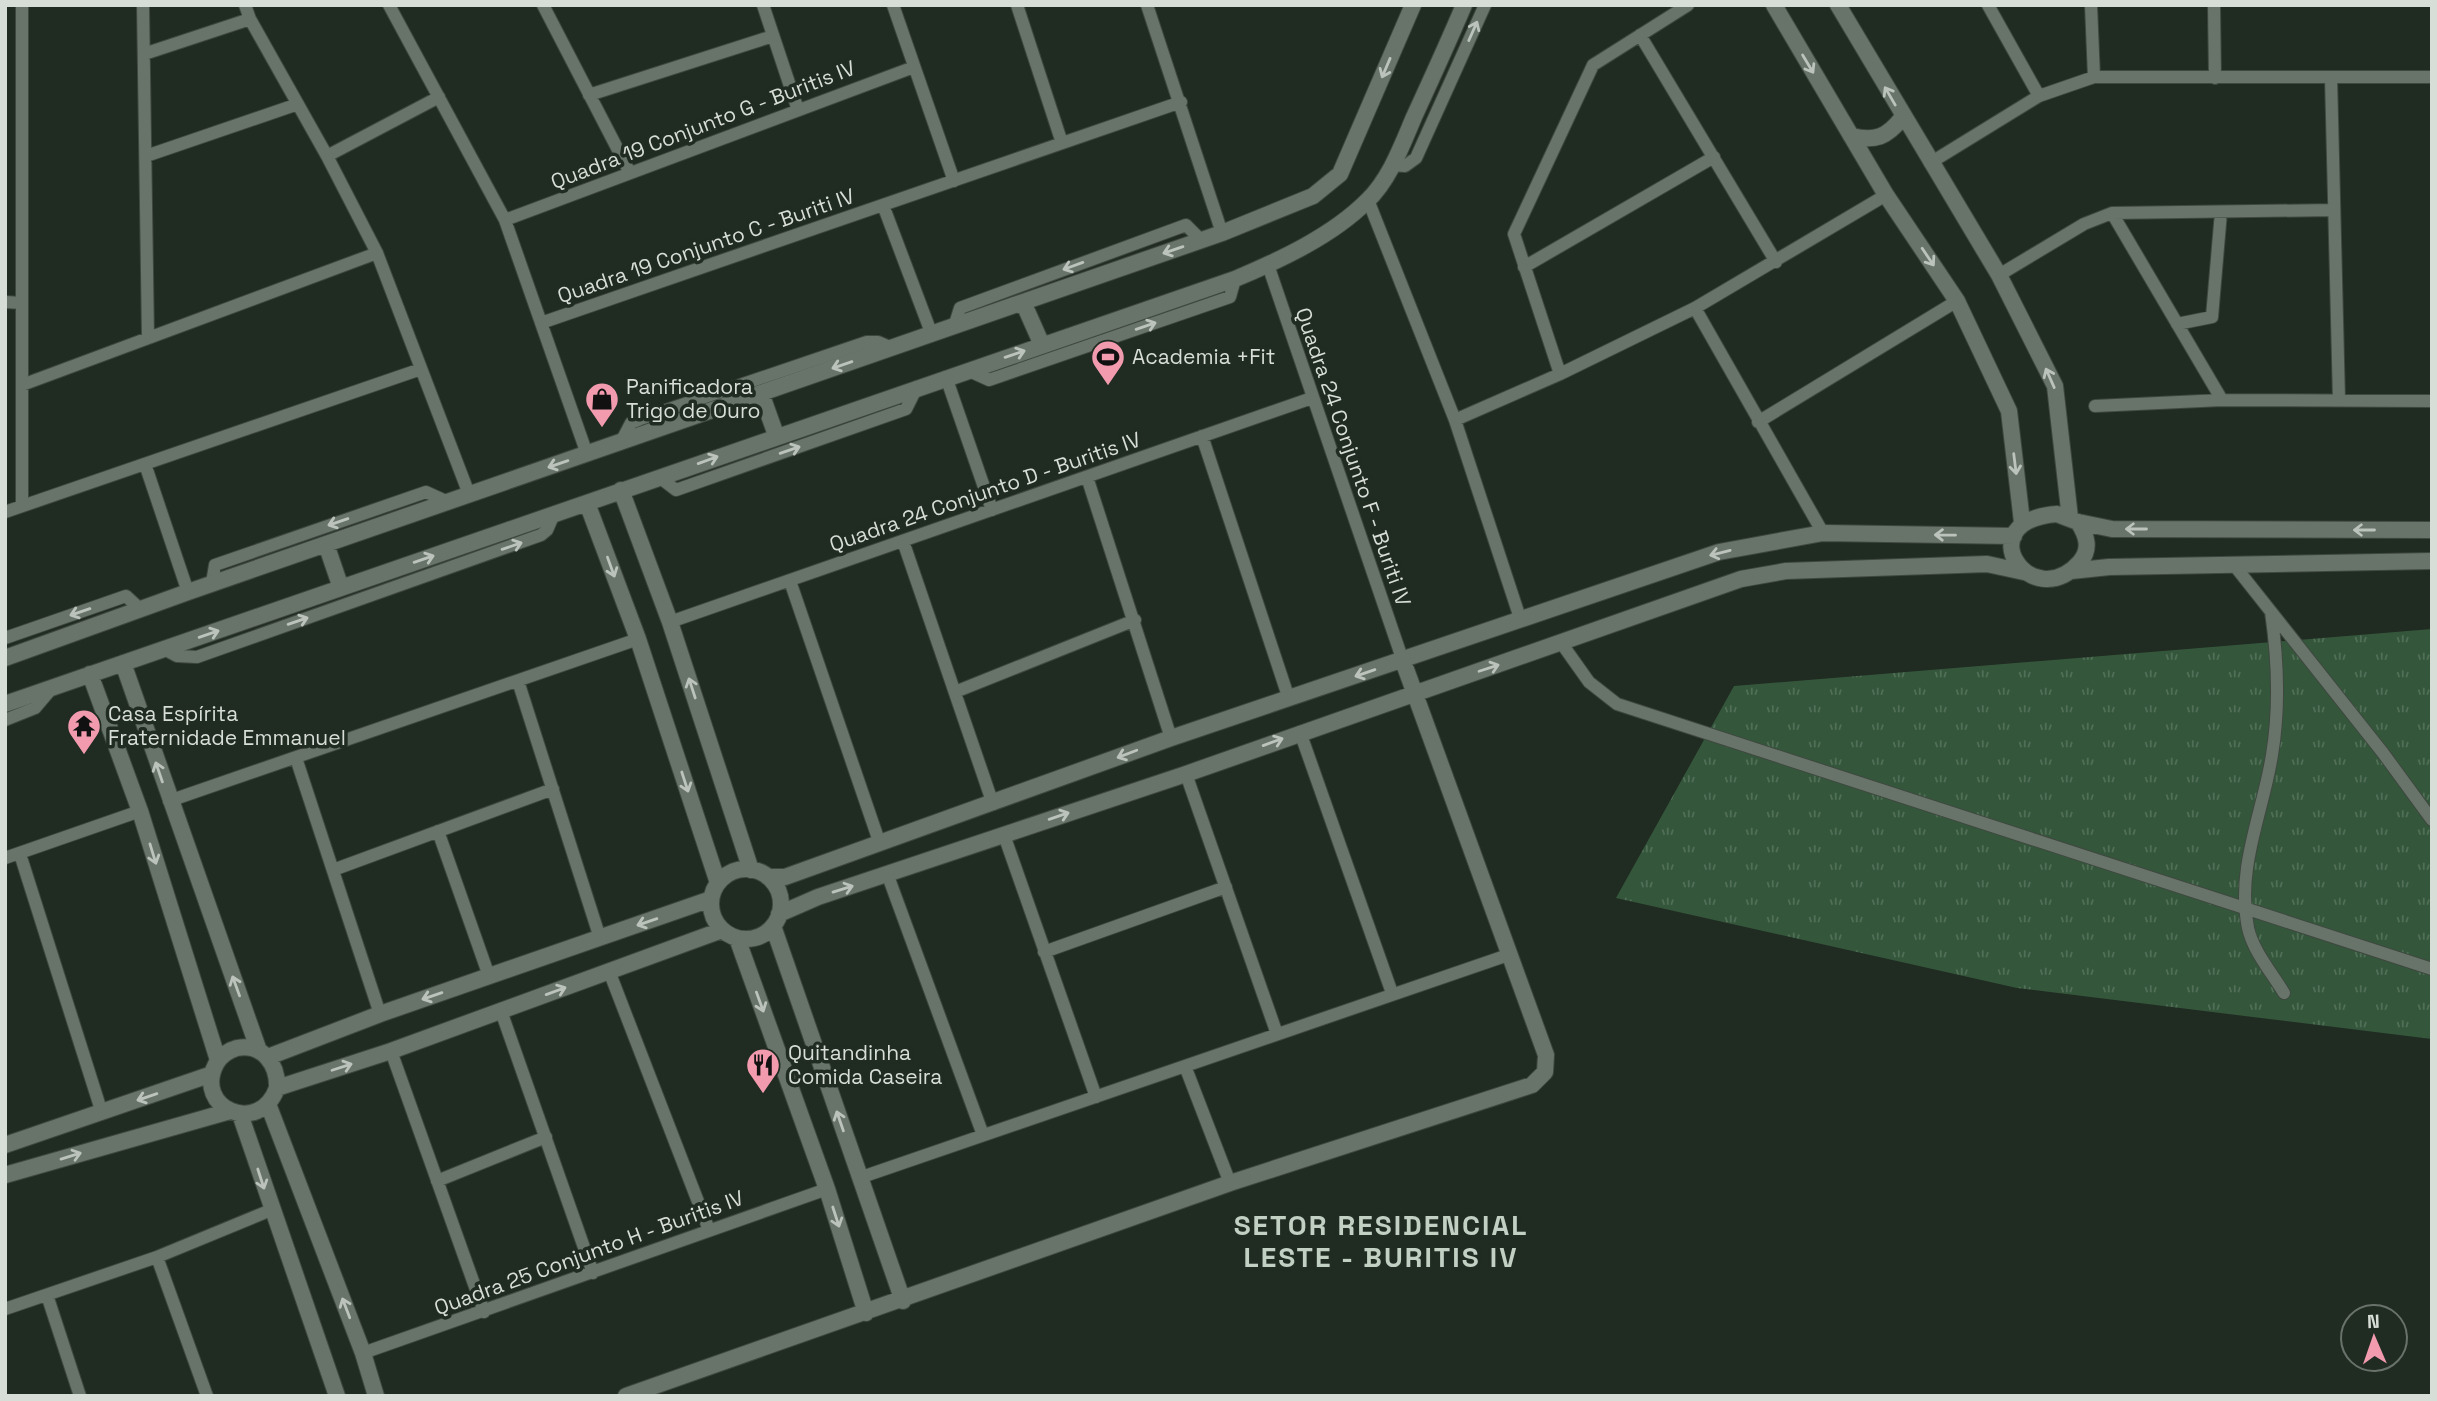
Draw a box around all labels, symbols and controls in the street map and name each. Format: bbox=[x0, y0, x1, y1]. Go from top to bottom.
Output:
one-way arrow bbox=[1467, 21, 1480, 42]
street label: Quadra 19 Conjunto G - Buritis IV bbox=[547, 54, 859, 195]
one-way arrow bbox=[1802, 54, 1816, 74]
one-way arrow bbox=[1379, 57, 1392, 79]
one-way arrow bbox=[1883, 86, 1896, 107]
street label: Quadra 19 Conjunto C - Buriti IV bbox=[554, 182, 858, 309]
one-way arrow bbox=[1162, 245, 1184, 257]
one-way arrow bbox=[1921, 247, 1935, 267]
one-way arrow bbox=[1062, 261, 1084, 274]
street label: Quadra 24 Conjunto F - Buriti IV bbox=[1290, 304, 1417, 610]
one-way arrow bbox=[1135, 319, 1157, 331]
sports icon: Academia +Fit bbox=[1089, 338, 1127, 387]
place label: Academia +Fit bbox=[1132, 343, 1275, 370]
one-way arrow bbox=[1004, 346, 1026, 359]
one-way arrow bbox=[832, 360, 854, 372]
one-way arrow bbox=[2043, 368, 2056, 390]
place label: Panificadora Trigo de Ouro bbox=[626, 373, 760, 424]
shop icon: Panificadora Trigo de Ouro bbox=[583, 380, 621, 429]
street label: Quadra 24 Conjunto D - Buritis IV bbox=[826, 425, 1144, 558]
one-way arrow bbox=[778, 443, 800, 456]
one-way arrow bbox=[2009, 452, 2022, 475]
one-way arrow bbox=[696, 453, 718, 465]
one-way arrow bbox=[547, 459, 569, 471]
one-way arrow bbox=[327, 516, 349, 529]
one-way arrow bbox=[2125, 522, 2148, 536]
one-way arrow bbox=[2352, 523, 2375, 537]
one-way arrow bbox=[1934, 528, 1957, 541]
one-way arrow bbox=[501, 538, 523, 551]
one-way arrow bbox=[1709, 547, 1732, 560]
one-way arrow bbox=[412, 552, 434, 564]
one-way arrow bbox=[606, 555, 618, 577]
one-way arrow bbox=[69, 607, 91, 619]
one-way arrow bbox=[286, 614, 308, 627]
one-way arrow bbox=[197, 627, 219, 639]
one-way arrow bbox=[1477, 661, 1499, 673]
one-way arrow bbox=[1355, 668, 1377, 680]
one-way arrow bbox=[685, 678, 697, 700]
place label: Casa Espírita Fraternidade Emmanuel bbox=[108, 700, 346, 751]
temple icon: Casa Espírita Fraternidade Emmanuel bbox=[65, 707, 103, 756]
one-way arrow bbox=[1262, 734, 1284, 747]
one-way arrow bbox=[1116, 749, 1138, 762]
one-way arrow bbox=[152, 761, 165, 783]
one-way arrow bbox=[680, 770, 692, 792]
one-way arrow bbox=[1047, 809, 1069, 821]
one-way arrow bbox=[148, 843, 161, 865]
one-way arrow bbox=[832, 882, 854, 895]
one-way arrow bbox=[636, 917, 658, 929]
one-way arrow bbox=[229, 976, 241, 998]
one-way arrow bbox=[545, 983, 567, 996]
one-way arrow bbox=[421, 991, 443, 1003]
one-way arrow bbox=[755, 991, 767, 1013]
place label: Quitandinha Comida Caseira bbox=[788, 1039, 942, 1090]
restaurant icon: Quitandinha Comida Caseira bbox=[744, 1046, 782, 1095]
one-way arrow bbox=[331, 1059, 353, 1072]
one-way arrow bbox=[137, 1092, 159, 1104]
one-way arrow bbox=[833, 1110, 845, 1132]
one-way arrow bbox=[59, 1148, 81, 1161]
one-way arrow bbox=[255, 1167, 268, 1189]
street label: Quadra 25 Conjunto H - Buritis IV bbox=[430, 1184, 747, 1321]
one-way arrow bbox=[830, 1206, 843, 1228]
district label: SETOR RESIDENCIAL LESTE - BURITIS IV bbox=[1234, 1207, 1528, 1275]
one-way arrow bbox=[339, 1298, 352, 1320]
north arrow bbox=[2339, 1303, 2409, 1373]
text: N bbox=[2367, 1309, 2380, 1334]

